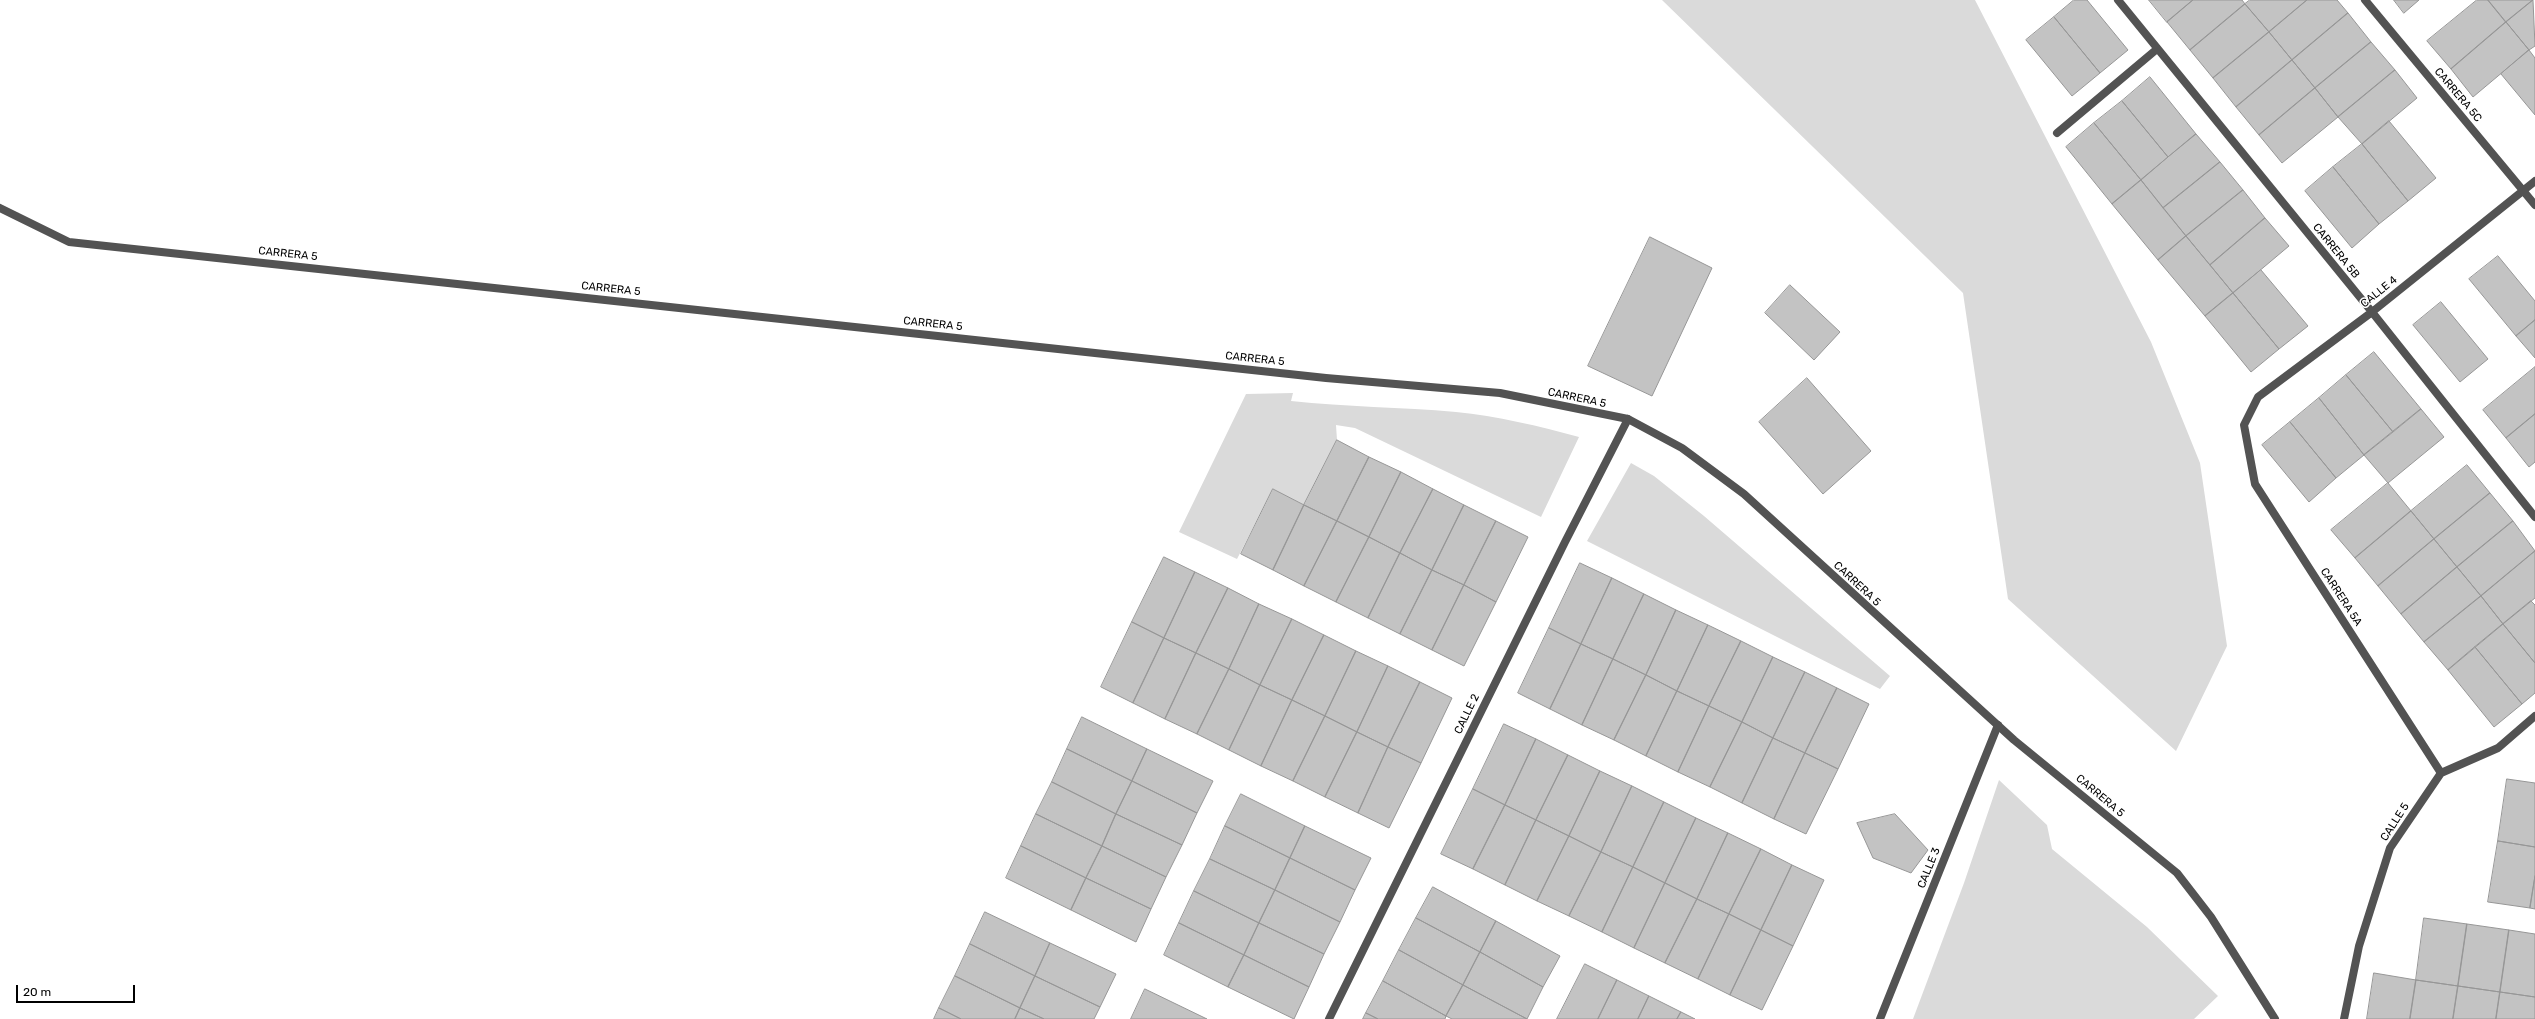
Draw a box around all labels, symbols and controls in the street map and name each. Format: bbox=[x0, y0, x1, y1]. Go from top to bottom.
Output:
street label: CARRERA 5C bbox=[2431, 65, 2485, 125]
street label: CARRERA 5B bbox=[2310, 221, 2362, 281]
street label: CARRERA 5 bbox=[258, 244, 318, 264]
street label: CALLE 4 bbox=[2358, 273, 2400, 311]
street label: CARRERA 5 bbox=[581, 279, 641, 299]
street label: CARRERA 5 bbox=[903, 314, 963, 334]
street label: CARRERA 5 bbox=[1225, 349, 1285, 369]
street label: CARRERA 5 bbox=[1547, 385, 1607, 411]
street label: CARRERA 5 bbox=[1831, 559, 1883, 609]
street label: CARRERA 5A bbox=[2317, 565, 2365, 629]
street label: CALLE 2 bbox=[1452, 692, 1482, 736]
street label: CARRERA 5 bbox=[2073, 772, 2127, 820]
street label: CALLE 5 bbox=[2378, 800, 2412, 844]
street label: CALLE 3 bbox=[1915, 846, 1943, 890]
scale bar bbox=[18, 977, 137, 1003]
text: 20 m bbox=[23, 985, 51, 999]

